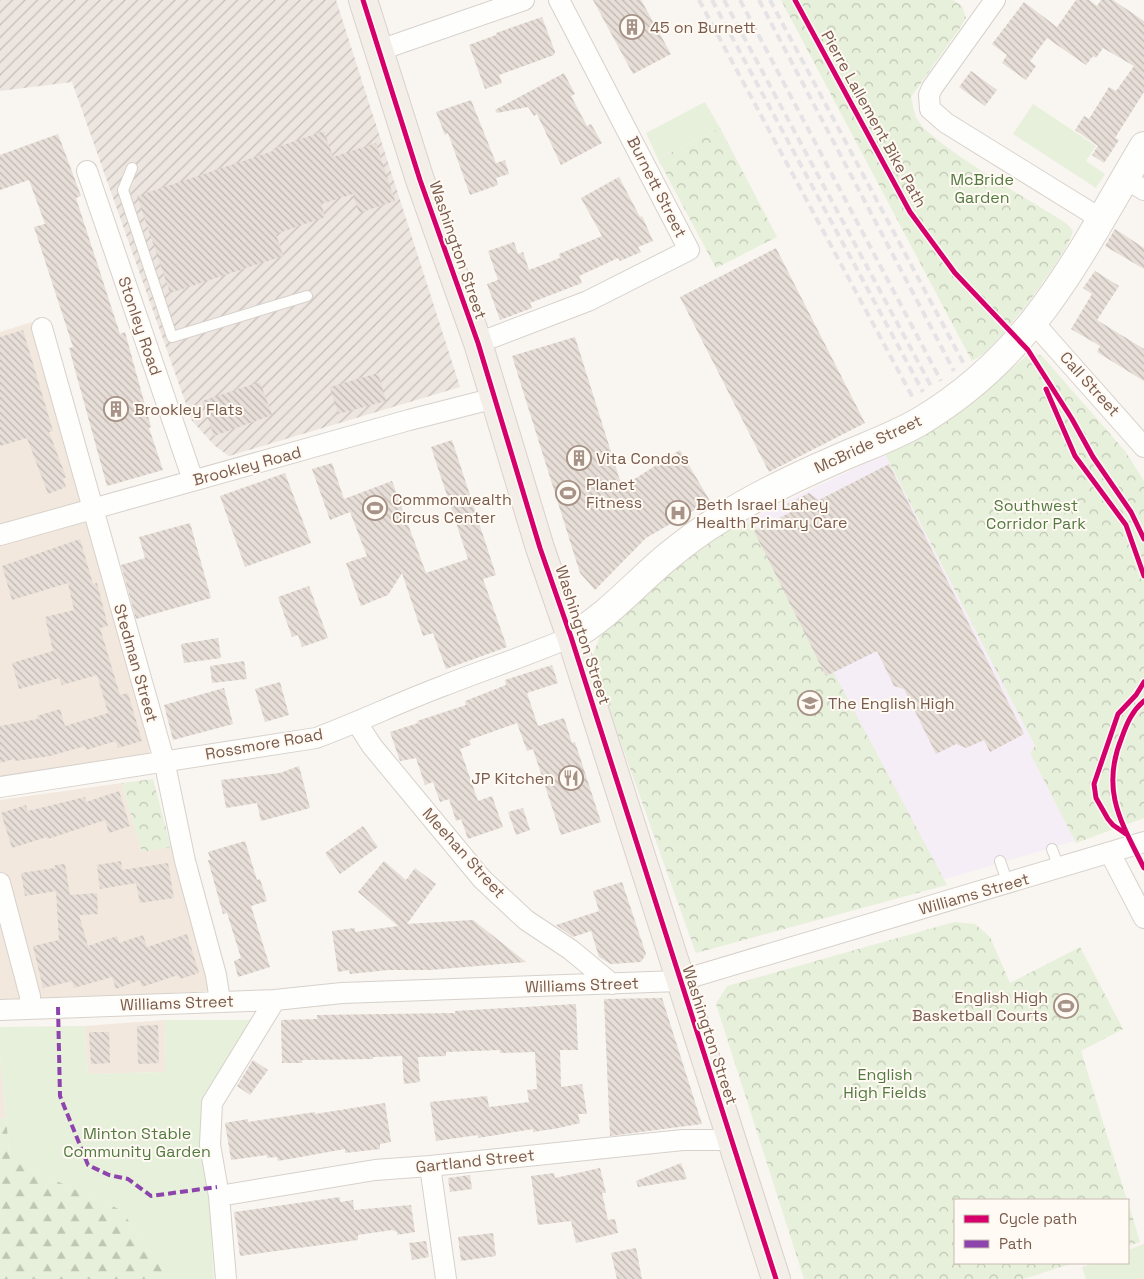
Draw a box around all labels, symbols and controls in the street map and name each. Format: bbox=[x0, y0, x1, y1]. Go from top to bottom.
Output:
building icon: 45 on Burnett bbox=[619, 14, 645, 40]
place label: 45 on Burnett bbox=[650, 17, 756, 38]
street label: Pierre Lallement Bike Path bbox=[816, 27, 932, 211]
street label: Burnett Street bbox=[622, 133, 692, 241]
park label: McBride Garden bbox=[950, 169, 1014, 208]
street label: Washington Street bbox=[424, 178, 492, 322]
street label: Stonley Road bbox=[113, 274, 167, 378]
street label: Call Street bbox=[1055, 347, 1125, 421]
building icon: Brookley Flats bbox=[103, 396, 129, 422]
place label: Brookley Flats bbox=[134, 399, 243, 420]
street label: McBride Street bbox=[811, 410, 925, 478]
street label: Brookley Road bbox=[191, 441, 303, 491]
building icon: Vita Condos bbox=[566, 445, 592, 471]
place label: Vita Condos bbox=[596, 448, 689, 469]
place label: Planet Fitness bbox=[586, 474, 642, 513]
sports icon: Planet Fitness bbox=[555, 480, 581, 506]
place label: Commonwealth Circus Center bbox=[392, 489, 512, 528]
place label: Beth Israel Lahey Health Primary Care bbox=[696, 494, 848, 533]
sports icon: Commonwealth Circus Center bbox=[362, 495, 388, 521]
park label: Southwest Corridor Park bbox=[986, 495, 1086, 534]
hospital icon: Beth Israel Lahey Health Primary Care bbox=[665, 500, 691, 526]
street label: Washington Street bbox=[551, 563, 615, 707]
street label: Stedman Street bbox=[109, 601, 163, 725]
school or university icon: The English High bbox=[797, 690, 823, 716]
place label: The English High bbox=[828, 693, 955, 714]
street label: Rossmore Road bbox=[204, 723, 324, 765]
restaurant icon: JP Kitchen bbox=[558, 765, 584, 791]
place label: JP Kitchen bbox=[471, 768, 554, 789]
street label: Meehan Street bbox=[418, 803, 510, 903]
street label: Williams Street bbox=[916, 868, 1032, 920]
street label: Washington Street bbox=[678, 963, 742, 1107]
street label: Williams Street bbox=[525, 973, 639, 997]
place label: English High Basketball Courts bbox=[912, 987, 1048, 1026]
street label: Williams Street bbox=[120, 991, 234, 1015]
sports icon: English High Basketball Courts bbox=[1053, 993, 1079, 1019]
park label: English High Fields bbox=[843, 1064, 927, 1103]
park label: Minton Stable Community Garden bbox=[63, 1123, 211, 1162]
street label: Gartland Street bbox=[415, 1144, 535, 1178]
legend bbox=[954, 1199, 1129, 1264]
text: Cycle path bbox=[999, 1209, 1077, 1228]
text: Path bbox=[999, 1234, 1032, 1253]

